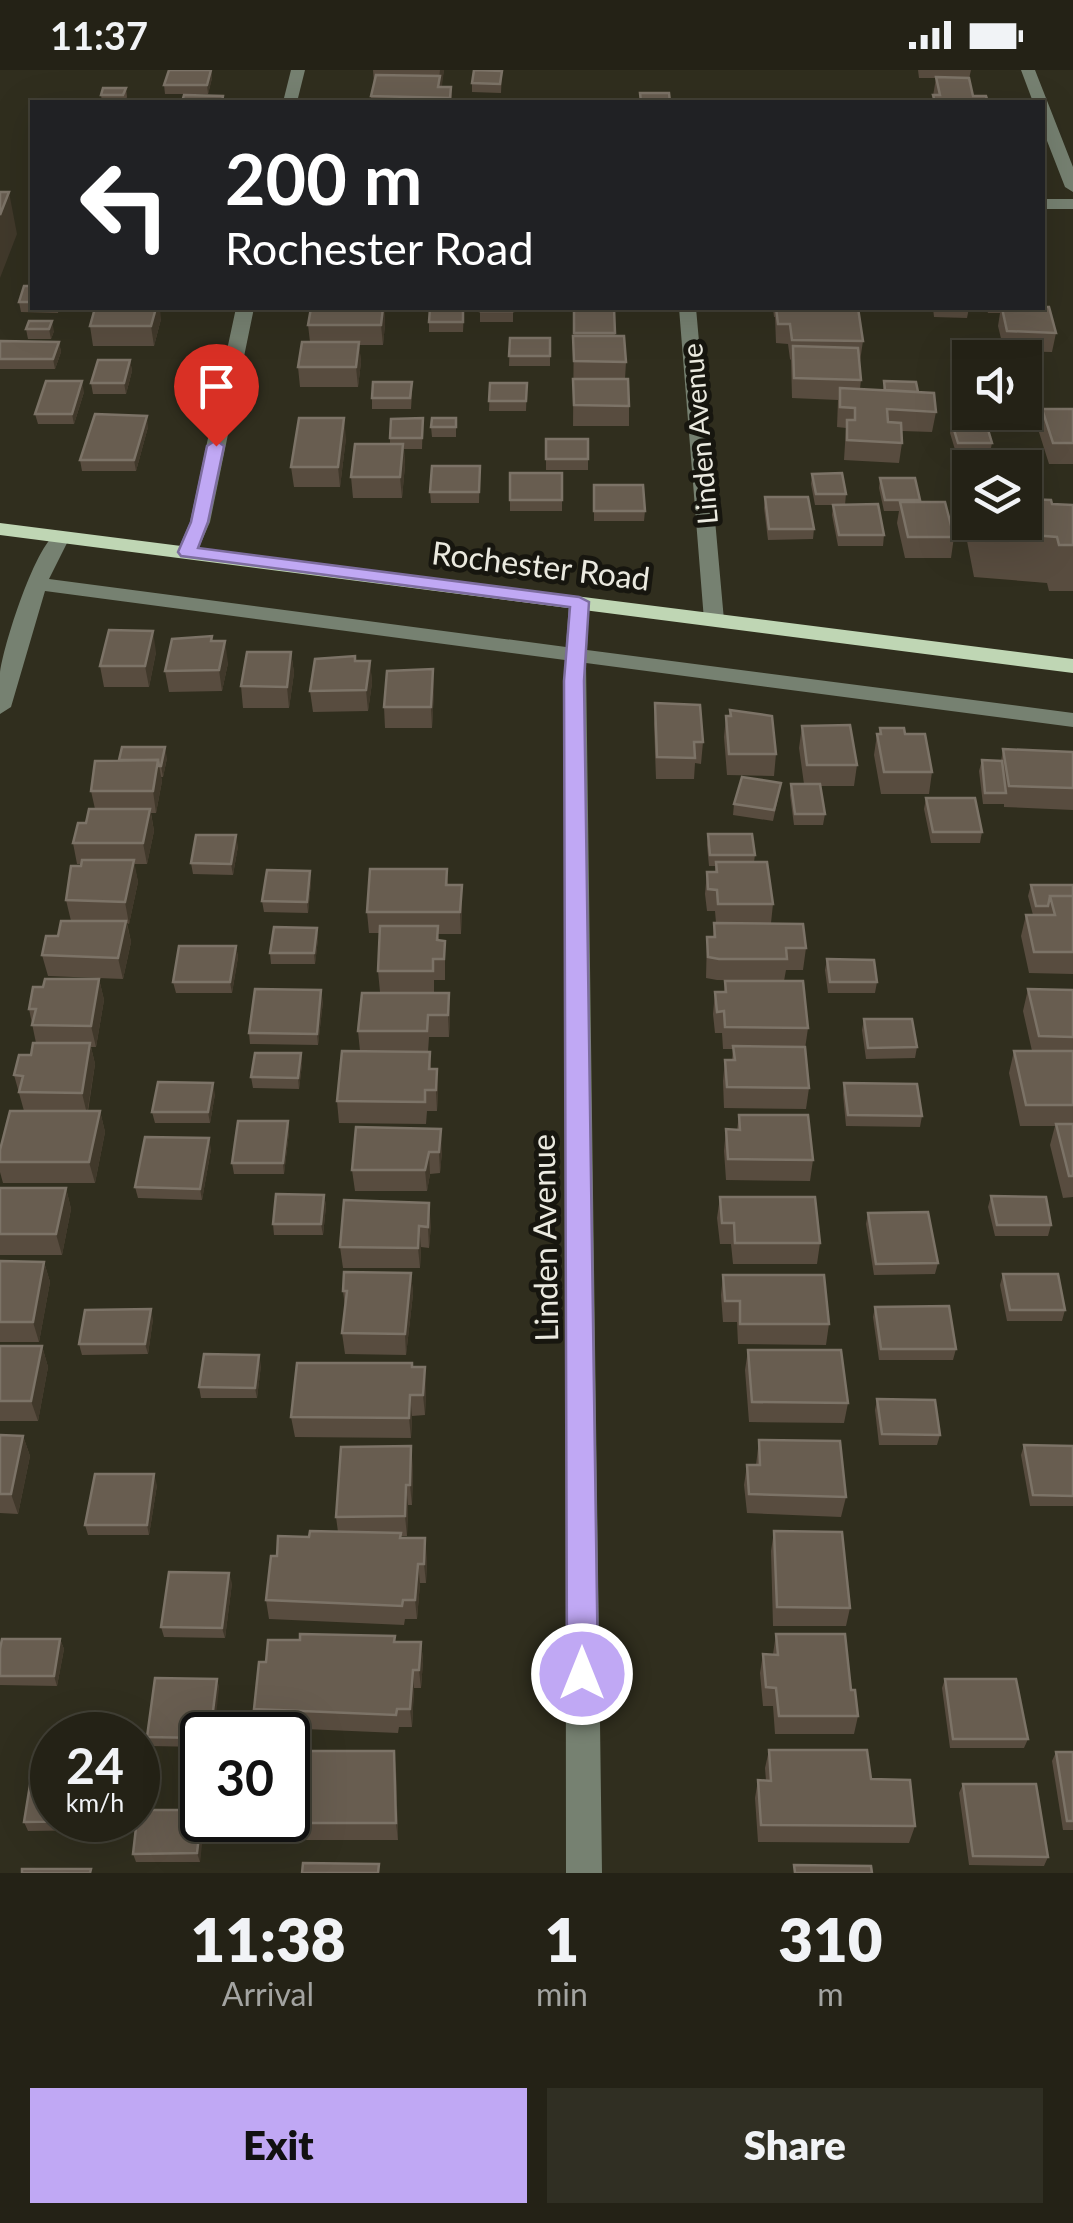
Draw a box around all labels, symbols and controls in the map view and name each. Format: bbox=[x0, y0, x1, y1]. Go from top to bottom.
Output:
text: 11:37 bbox=[50, 12, 148, 58]
text: 200 m bbox=[225, 136, 422, 220]
icon: left bbox=[60, 140, 190, 270]
text: Rochester Road bbox=[225, 221, 534, 275]
map controls bbox=[952, 340, 1042, 540]
button: sound bbox=[952, 340, 1042, 430]
street label: Linden Avenue bbox=[674, 342, 724, 526]
pin bbox=[174, 344, 259, 447]
icon: arrive bbox=[189, 359, 244, 414]
button: layers bbox=[952, 450, 1042, 540]
street label: Rochester Road bbox=[430, 532, 652, 598]
street label: Linden Avenue bbox=[523, 1134, 565, 1342]
position arrow bbox=[530, 1622, 634, 1726]
speed limit sign: 30 bbox=[180, 1712, 310, 1842]
text: 24 bbox=[66, 1735, 124, 1795]
text: km/h bbox=[66, 1787, 124, 1817]
text: 11:38 bbox=[190, 1903, 346, 1975]
text: 1 bbox=[544, 1903, 579, 1975]
text: 310 bbox=[778, 1903, 883, 1975]
text: Arrival bbox=[222, 1974, 314, 2013]
text: min bbox=[536, 1974, 588, 2013]
text: m bbox=[817, 1974, 844, 2013]
button: Exit bbox=[30, 2088, 527, 2203]
button: Share bbox=[547, 2088, 1043, 2203]

